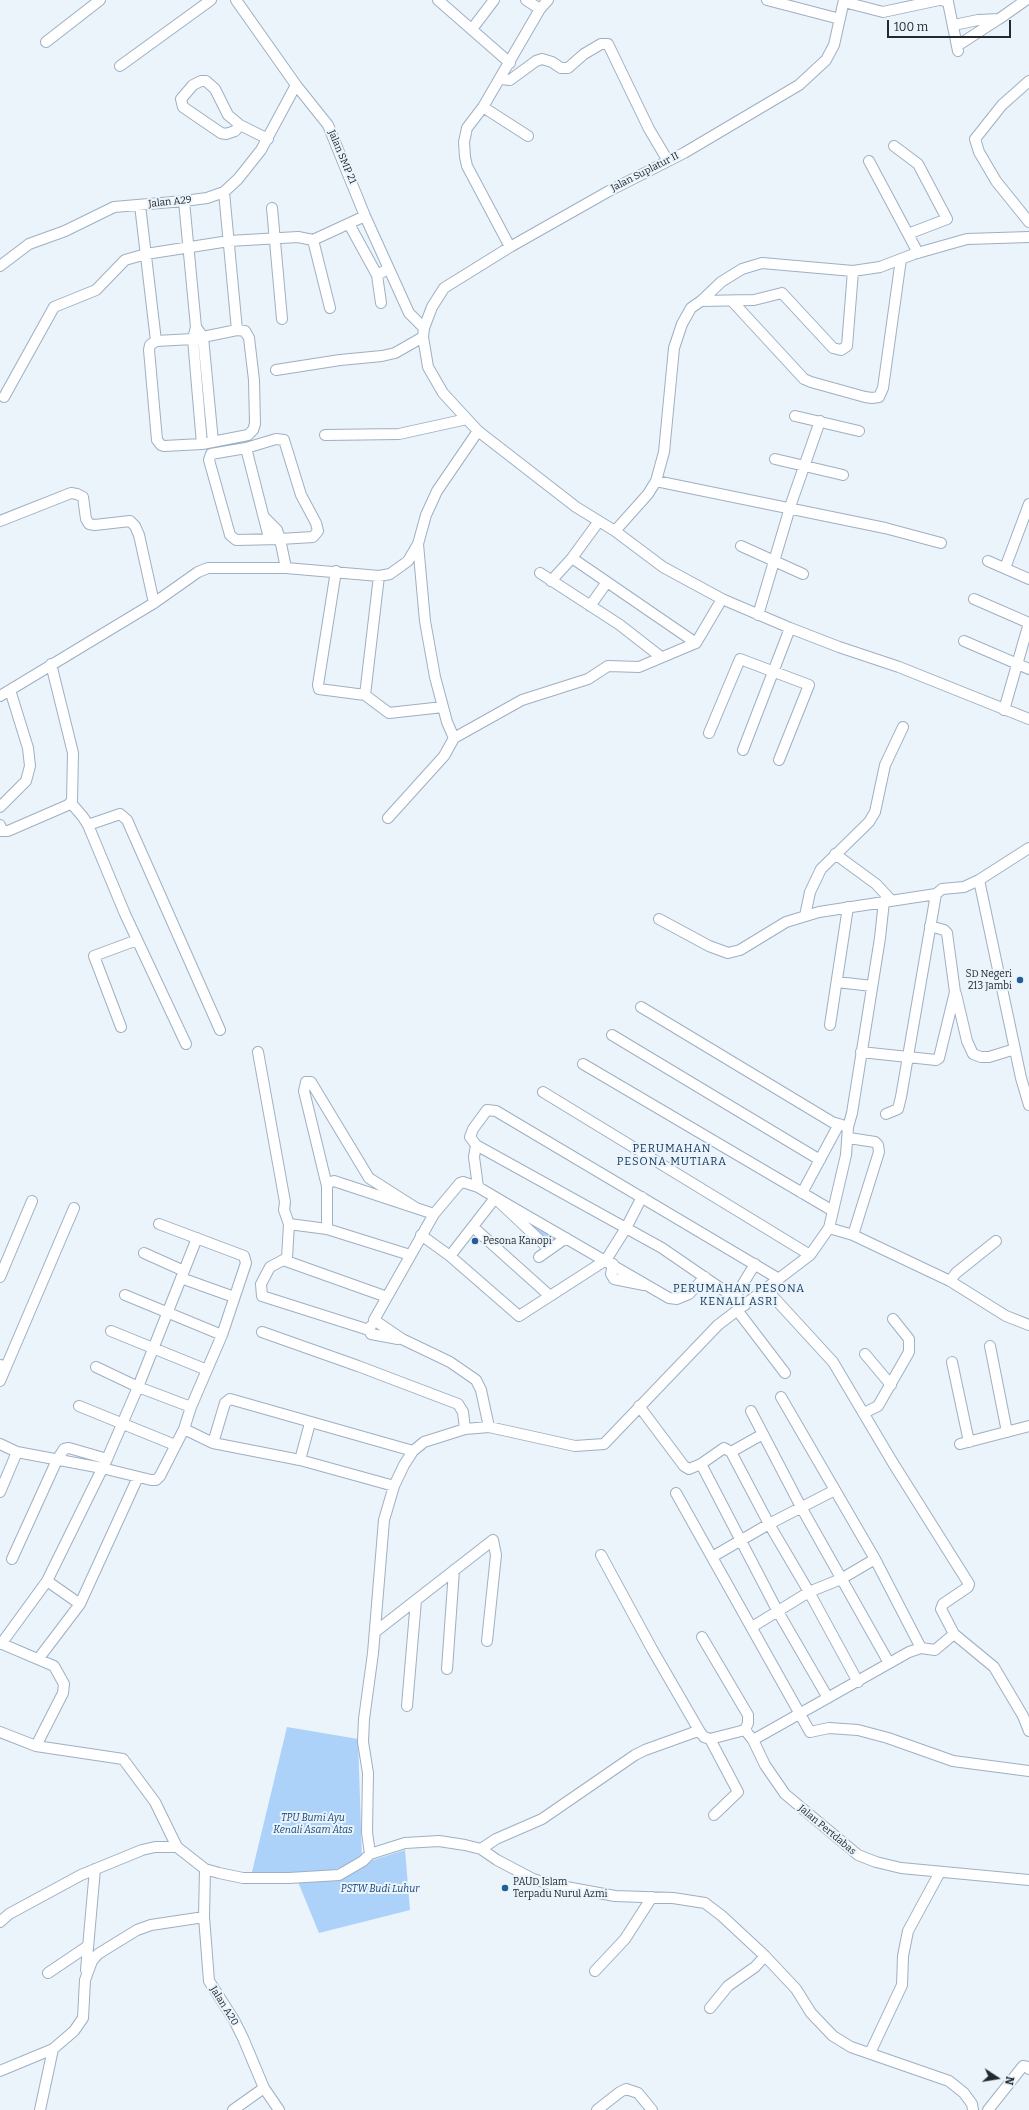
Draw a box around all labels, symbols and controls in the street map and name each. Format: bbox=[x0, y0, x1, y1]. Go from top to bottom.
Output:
scale bar bbox=[889, 12, 1013, 38]
text: 100 m bbox=[894, 20, 928, 34]
street label: Jalan SMP 21 bbox=[325, 128, 359, 186]
street label: Jalan Suplatur II bbox=[609, 150, 681, 194]
street label: Jalan A29 bbox=[148, 194, 192, 210]
place label: SD Negeri 213 Jambi bbox=[966, 968, 1012, 992]
marker: SD Negeri 213 Jambi bbox=[1015, 975, 1025, 985]
district label: PERUMAHAN PESONA MUTIARA bbox=[617, 1142, 727, 1168]
place label: Pesona Kanopi bbox=[483, 1235, 552, 1247]
marker: Pesona Kanopi bbox=[470, 1236, 480, 1246]
district label: PERUMAHAN PESONA KENALI ASRI bbox=[673, 1282, 805, 1308]
street label: Jalan Pertdabas bbox=[796, 1802, 858, 1858]
park label: TPU Bumi Ayu Kenali Asam Atas bbox=[273, 1812, 353, 1836]
place label: PAUD Islam Terpadu Nurul Azmi bbox=[513, 1876, 607, 1900]
park label: PSTW Budi Luhur bbox=[341, 1883, 419, 1895]
marker: PAUD Islam Terpadu Nurul Azmi bbox=[500, 1883, 510, 1893]
street label: Jalan A20 bbox=[207, 1984, 241, 2028]
north arrow bbox=[977, 2058, 1017, 2098]
text: N bbox=[1002, 2075, 1016, 2086]

